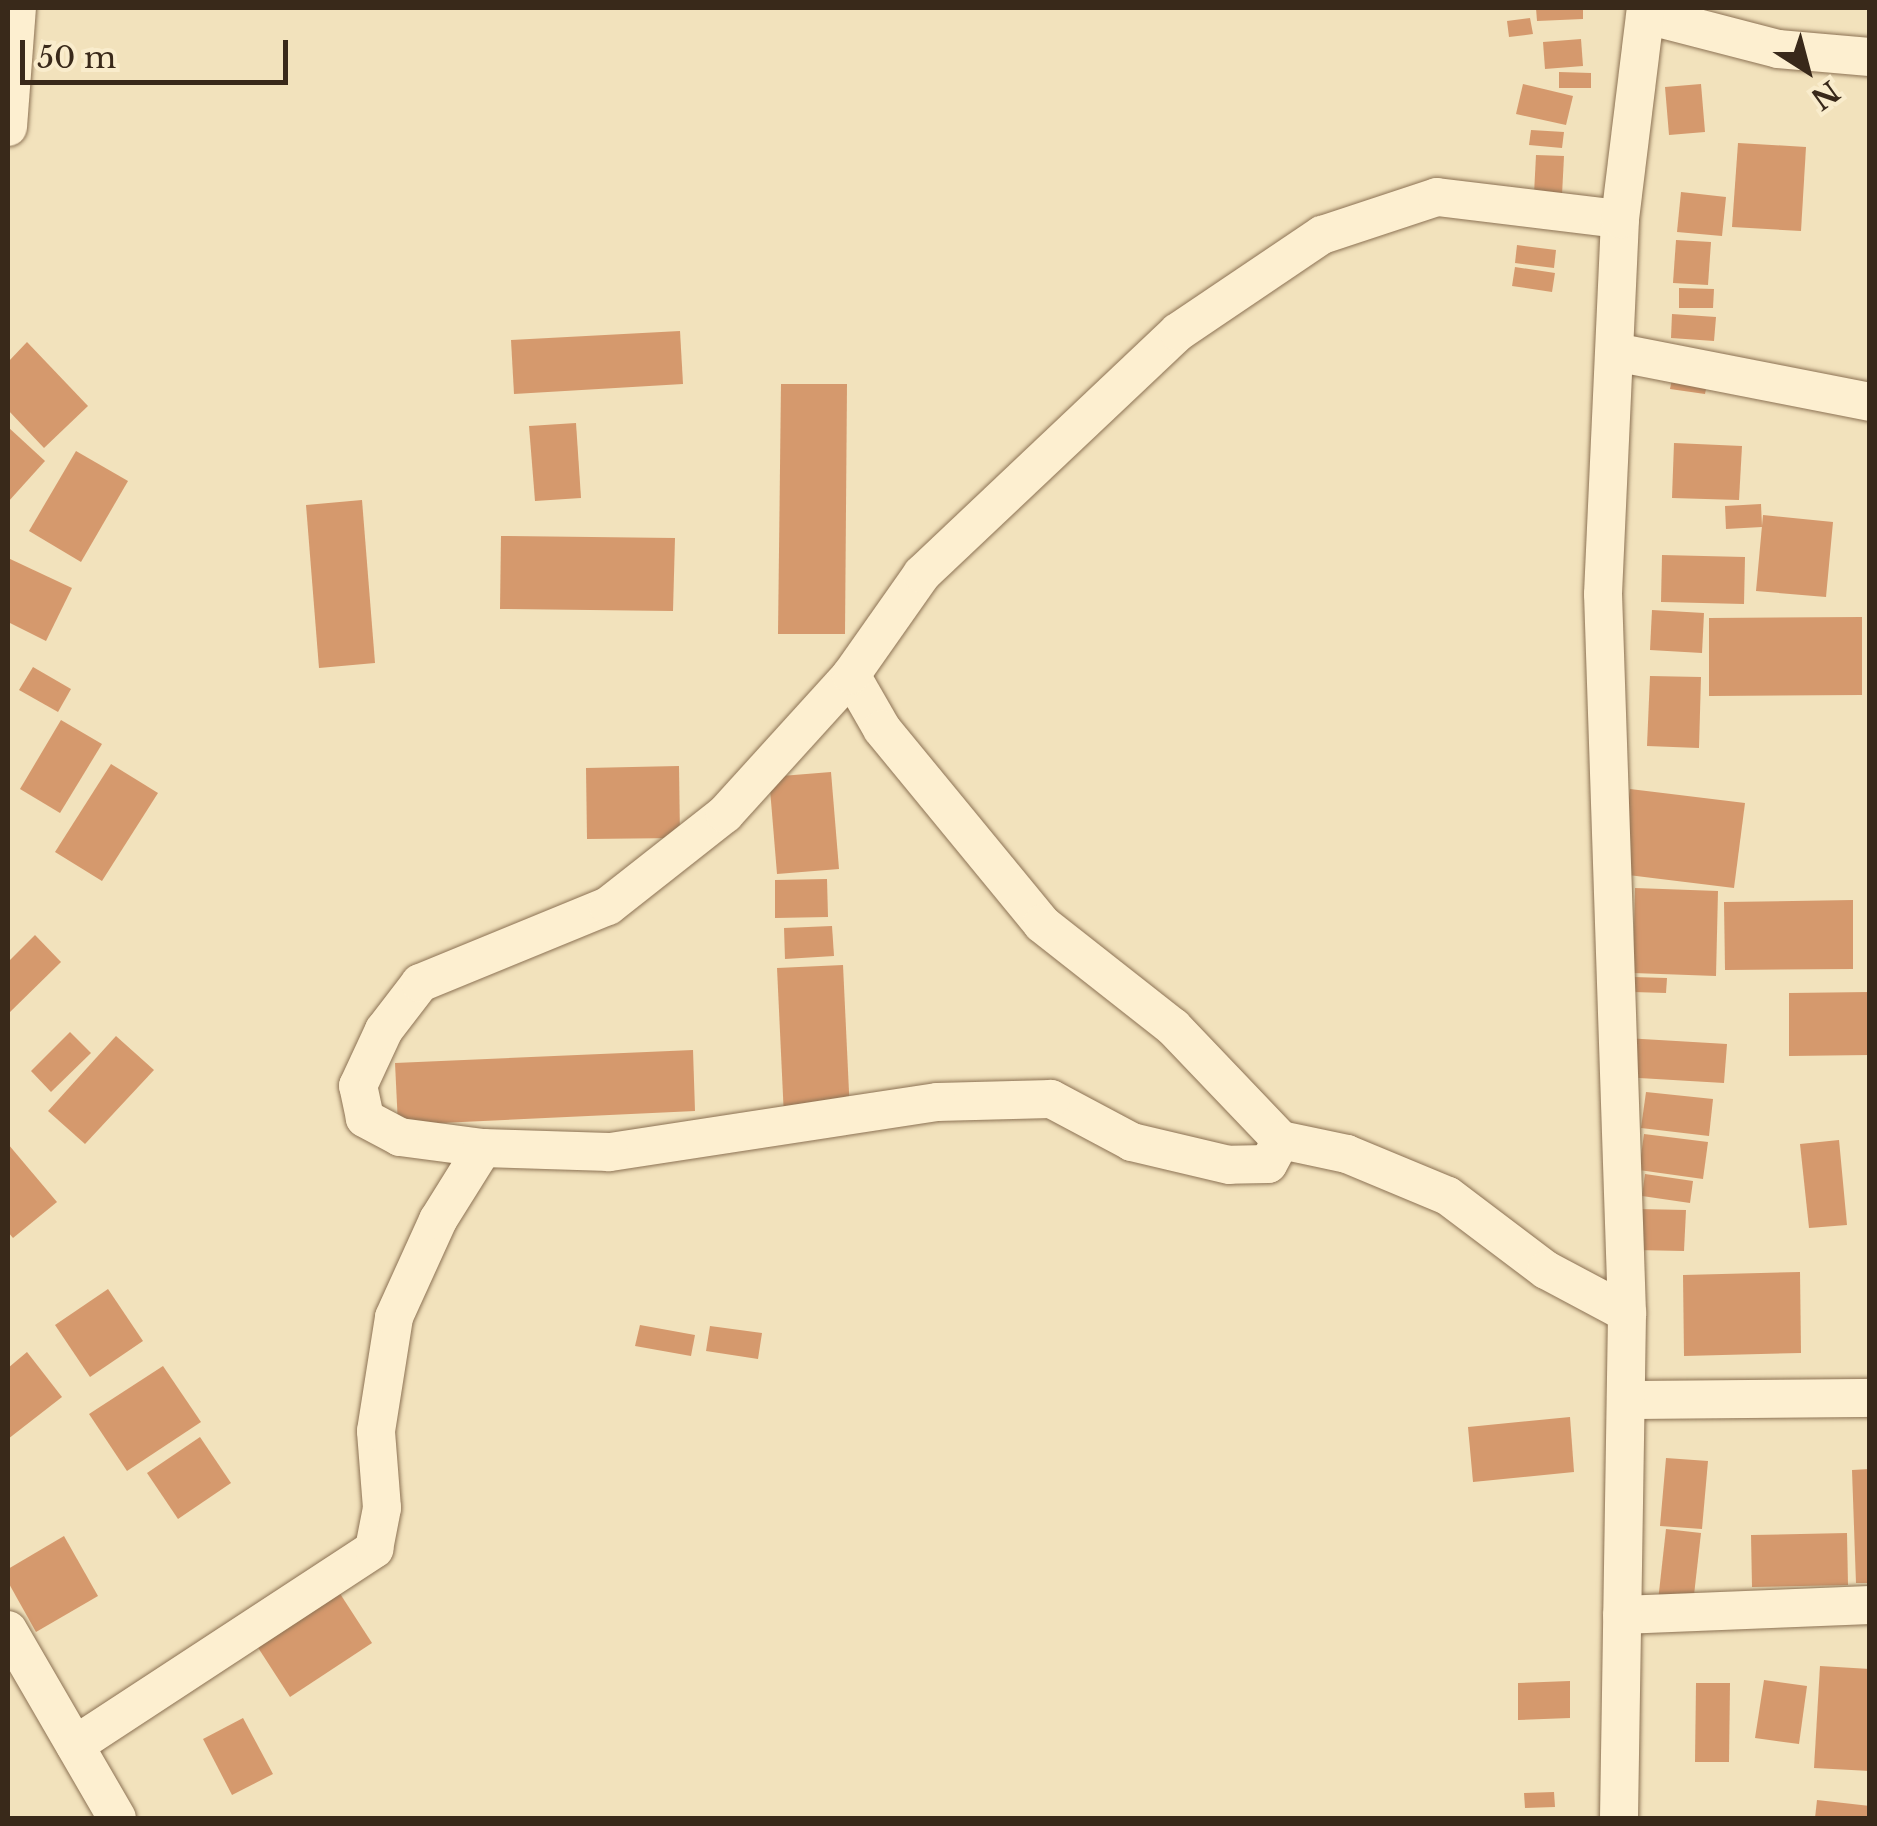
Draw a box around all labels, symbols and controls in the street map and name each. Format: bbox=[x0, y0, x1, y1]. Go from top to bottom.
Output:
scale bar bbox=[25, 20, 292, 82]
north arrow bbox=[1757, 20, 1857, 120]
text: 50 m bbox=[37, 39, 116, 76]
text: N bbox=[1804, 73, 1846, 117]

